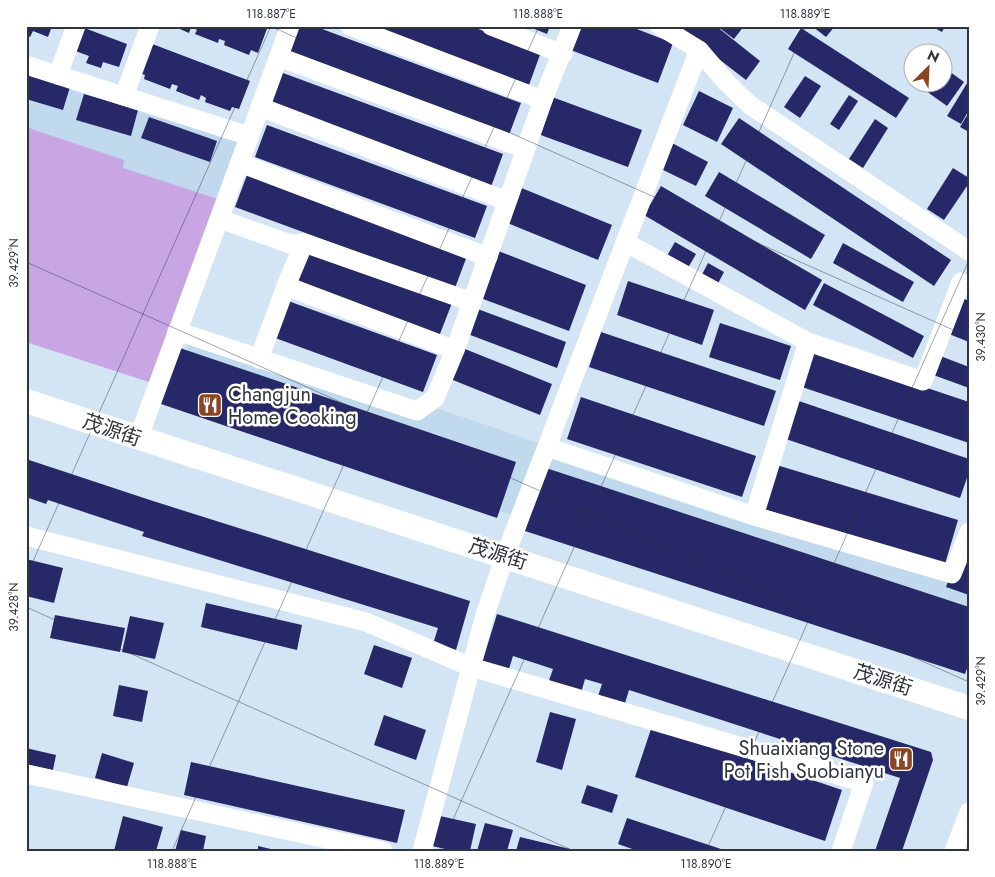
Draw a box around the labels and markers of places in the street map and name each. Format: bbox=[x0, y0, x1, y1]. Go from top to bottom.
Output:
place label: Changjun Home Cooking bbox=[228, 380, 357, 432]
restaurant icon: Changjun Home Cooking bbox=[197, 392, 223, 418]
place label: Shuaixiang Stone Pot Fish Suobianyu bbox=[724, 734, 884, 786]
restaurant icon: Shuaixiang Stone Pot Fish Suobianyu bbox=[888, 746, 914, 772]

